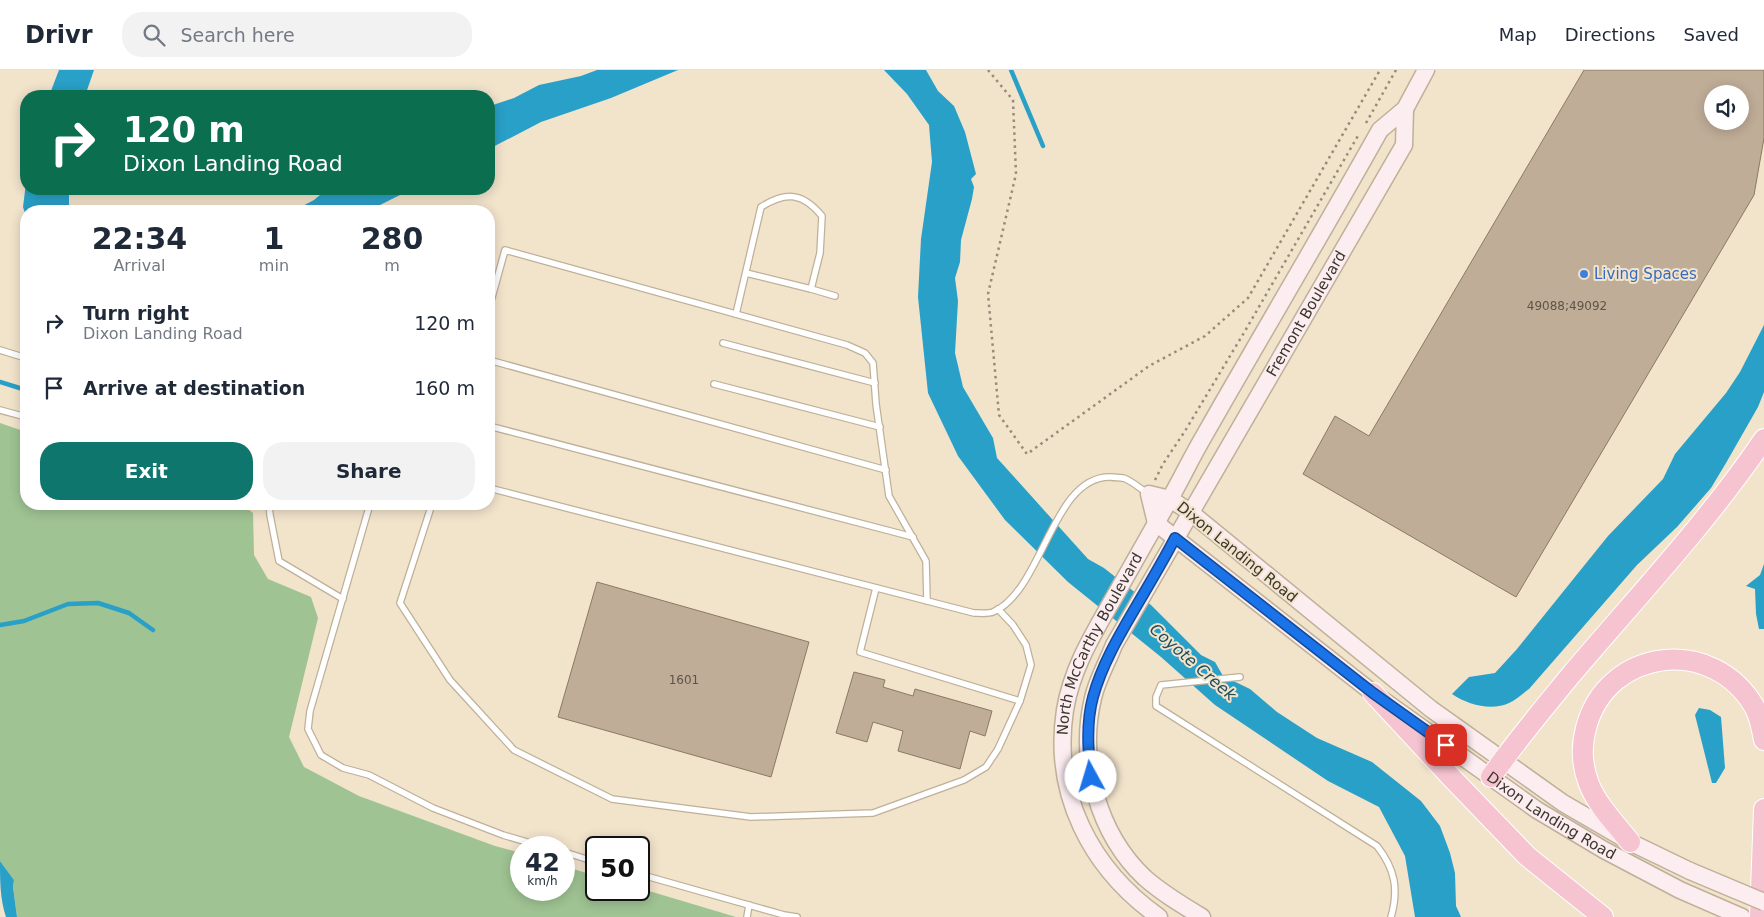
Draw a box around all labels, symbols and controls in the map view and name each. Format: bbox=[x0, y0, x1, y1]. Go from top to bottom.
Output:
search box bbox=[122, 12, 472, 57]
text: Drivr bbox=[25, 21, 92, 49]
icon: search bbox=[140, 21, 168, 49]
text: Search here bbox=[180, 24, 295, 46]
text: Map bbox=[1499, 24, 1537, 45]
text: Directions bbox=[1565, 24, 1655, 45]
text: Saved bbox=[1683, 24, 1739, 45]
map controls bbox=[1704, 85, 1749, 130]
button: sound bbox=[1704, 85, 1749, 130]
icon: right bbox=[40, 110, 105, 175]
text: 120 m bbox=[123, 110, 245, 150]
text: Dixon Landing Road bbox=[123, 151, 343, 176]
text: 22:34 bbox=[92, 221, 187, 256]
text: 1 bbox=[263, 221, 284, 256]
text: 280 bbox=[361, 221, 423, 256]
street label: Fremont Boulevard bbox=[1263, 247, 1350, 380]
text: Arrival bbox=[113, 256, 165, 275]
text: min bbox=[259, 256, 289, 275]
text: m bbox=[384, 256, 400, 275]
place label: Living Spaces bbox=[1594, 265, 1697, 283]
marker: Living Spaces bbox=[1578, 268, 1590, 280]
house number: 49088;49092 bbox=[1527, 299, 1607, 313]
text: Turn right bbox=[83, 302, 189, 324]
icon: right bbox=[40, 309, 68, 337]
text: 120 m bbox=[414, 312, 475, 334]
text: Dixon Landing Road bbox=[83, 324, 243, 343]
icon: arrive bbox=[40, 374, 68, 402]
text: Arrive at destination bbox=[83, 377, 305, 399]
text: 160 m bbox=[414, 377, 475, 399]
button: Exit bbox=[40, 442, 253, 500]
button: Share bbox=[263, 442, 475, 500]
street label: Dixon Landing Road bbox=[1173, 498, 1301, 606]
street label: North McCarthy Boulevard bbox=[1054, 549, 1147, 736]
water label: Coyote Creek bbox=[1146, 619, 1241, 705]
house number: 1601 bbox=[669, 673, 699, 687]
pin bbox=[1425, 724, 1467, 766]
icon: arrive bbox=[1432, 731, 1460, 759]
position arrow bbox=[1064, 750, 1116, 802]
street label: Dixon Landing Road bbox=[1483, 768, 1619, 864]
speed limit sign: 50 bbox=[585, 836, 650, 901]
text: 42 bbox=[525, 848, 560, 877]
text: km/h bbox=[527, 874, 558, 888]

